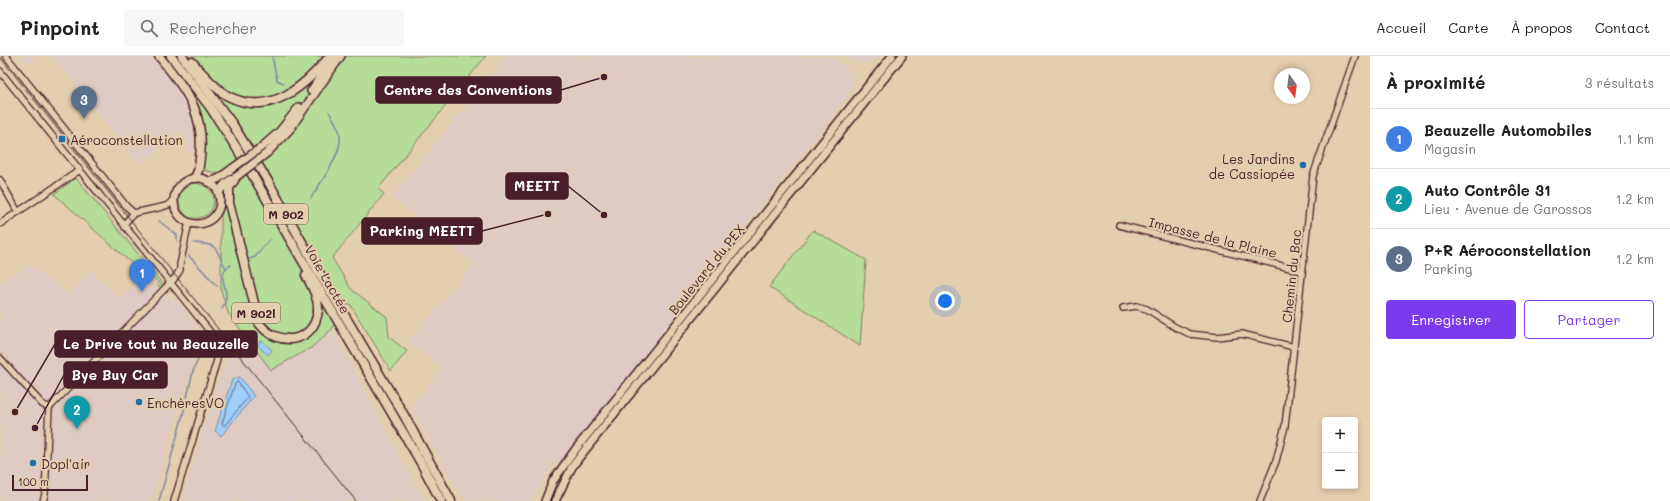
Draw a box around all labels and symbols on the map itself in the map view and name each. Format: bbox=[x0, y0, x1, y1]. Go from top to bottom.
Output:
north arrow bbox=[1274, 68, 1310, 104]
callout: Centre des Conventions bbox=[376, 77, 561, 103]
text: Centre des Conventions bbox=[384, 80, 552, 99]
pin: 3 bbox=[71, 86, 97, 119]
place label: Aéroconstellation bbox=[70, 131, 183, 148]
marker: Aéroconstellation bbox=[57, 134, 67, 144]
place label: Les Jardins de Cassiopée bbox=[1209, 150, 1295, 182]
marker: Les Jardins de Cassiopée bbox=[1298, 160, 1308, 170]
callout: MEETT bbox=[506, 173, 568, 199]
text: MEETT bbox=[514, 176, 560, 195]
road number: M 902 bbox=[264, 204, 308, 224]
street label: Impasse de la Plaine bbox=[1147, 213, 1279, 261]
callout: Parking MEETT bbox=[362, 218, 482, 244]
street label: Boulevard du PEX bbox=[664, 220, 748, 318]
text: Parking MEETT bbox=[370, 221, 474, 240]
street label: Chemin du Bac bbox=[1278, 228, 1304, 323]
street label: Voie Lactée bbox=[301, 242, 355, 316]
pin: 1 bbox=[129, 259, 155, 292]
your location bbox=[935, 291, 955, 311]
road number: M 902l bbox=[232, 303, 280, 323]
callout: Le Drive tout nu Beauzelle bbox=[55, 331, 257, 357]
text: Le Drive tout nu Beauzelle bbox=[63, 334, 249, 353]
callout: Bye Buy Car bbox=[64, 362, 167, 388]
text: Bye Buy Car bbox=[72, 365, 158, 384]
place label: EnchèresVO bbox=[147, 394, 224, 411]
pin: 2 bbox=[64, 396, 90, 429]
marker: EnchèresVO bbox=[134, 397, 144, 407]
place label: Dopl'air bbox=[41, 455, 90, 472]
marker: Dopl'air bbox=[28, 458, 38, 468]
scale bar bbox=[12, 473, 88, 492]

